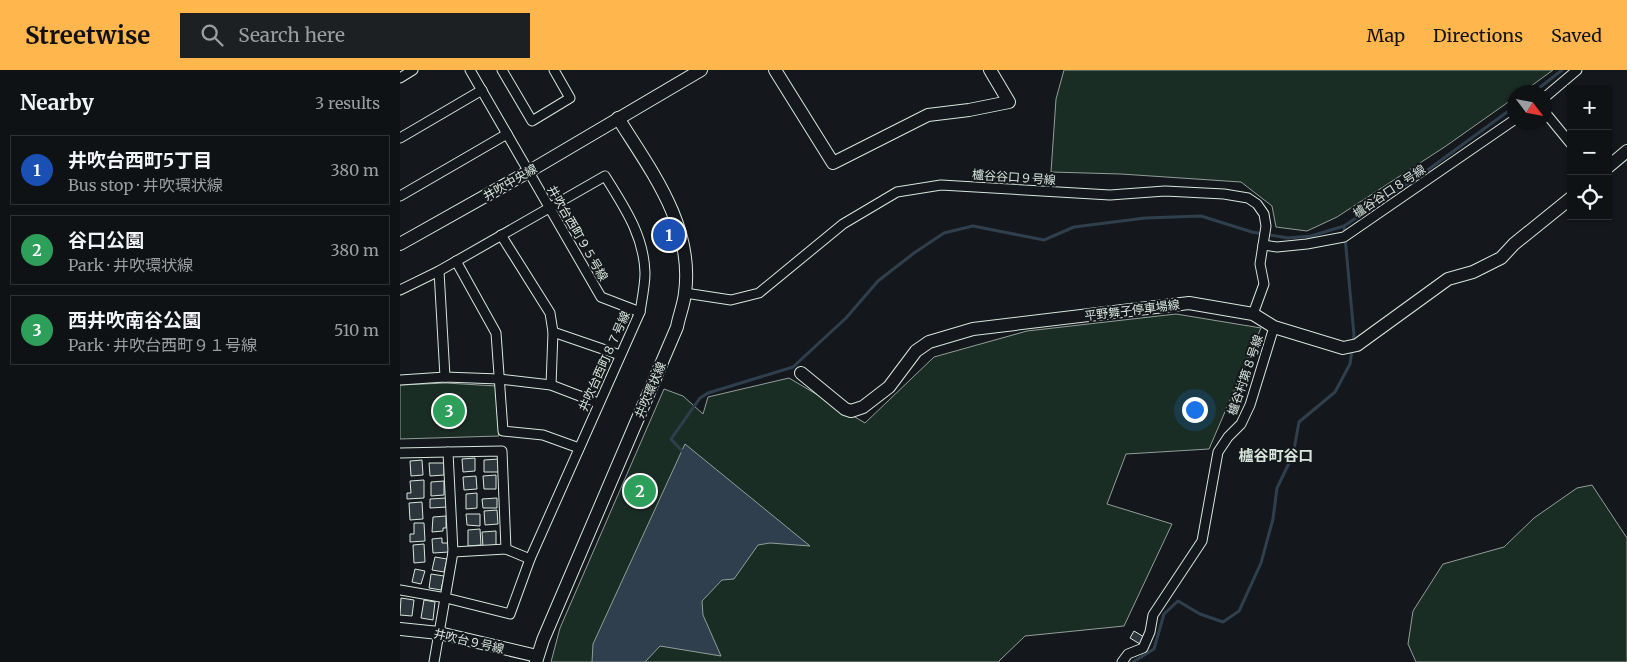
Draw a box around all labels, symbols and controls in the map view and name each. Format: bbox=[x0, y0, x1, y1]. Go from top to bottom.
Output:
search box bbox=[180, 13, 530, 58]
text: Streetwise bbox=[25, 20, 150, 51]
icon: search bbox=[198, 21, 226, 49]
text: Search here bbox=[238, 23, 345, 47]
text: Map bbox=[1367, 24, 1405, 47]
text: Directions bbox=[1433, 24, 1523, 47]
text: Saved bbox=[1551, 24, 1602, 47]
north arrow bbox=[1507, 85, 1552, 130]
map controls bbox=[1567, 85, 1612, 220]
button: + bbox=[1567, 85, 1612, 130]
text: Nearby bbox=[20, 89, 94, 116]
text: 3 results bbox=[315, 93, 380, 113]
button: − bbox=[1567, 130, 1612, 175]
text: 井吹台西町5丁目 bbox=[68, 148, 212, 172]
text: 1 bbox=[33, 160, 41, 180]
text: 380 m bbox=[331, 160, 379, 180]
street label: 井吹中央線 bbox=[480, 161, 540, 203]
street label: 櫨谷谷口８号線 bbox=[1350, 161, 1428, 221]
street label: 櫨谷谷口９号線 bbox=[972, 167, 1056, 187]
text: Bus stop · 井吹環状線 bbox=[68, 175, 223, 195]
button: locate bbox=[1567, 175, 1612, 220]
street label: 井吹台西町９５号線 bbox=[545, 182, 611, 284]
pin: 1 bbox=[653, 216, 685, 254]
text: 谷口公園 bbox=[68, 228, 144, 252]
text: 2 bbox=[32, 240, 42, 260]
text: 380 m bbox=[331, 240, 379, 260]
text: Park · 井吹環状線 bbox=[68, 255, 193, 275]
street label: 平野舞子停車場線 bbox=[1083, 297, 1181, 323]
text: 西井吹南谷公園 bbox=[68, 308, 201, 332]
street label: 井吹台西町８７号線 bbox=[575, 309, 633, 413]
text: 3 bbox=[32, 320, 42, 340]
text: 510 m bbox=[334, 320, 379, 340]
street label: 櫨谷村第８号線 bbox=[1224, 333, 1266, 417]
text: Park · 井吹台西町９１号線 bbox=[68, 335, 257, 355]
street label: 井吹環状線 bbox=[631, 359, 669, 421]
pin: 3 bbox=[433, 392, 465, 430]
your location bbox=[1182, 397, 1208, 423]
district label: 櫨谷町谷口 bbox=[1238, 446, 1314, 465]
pin: 2 bbox=[624, 472, 656, 510]
street label: 井吹台９号線 bbox=[432, 626, 506, 656]

